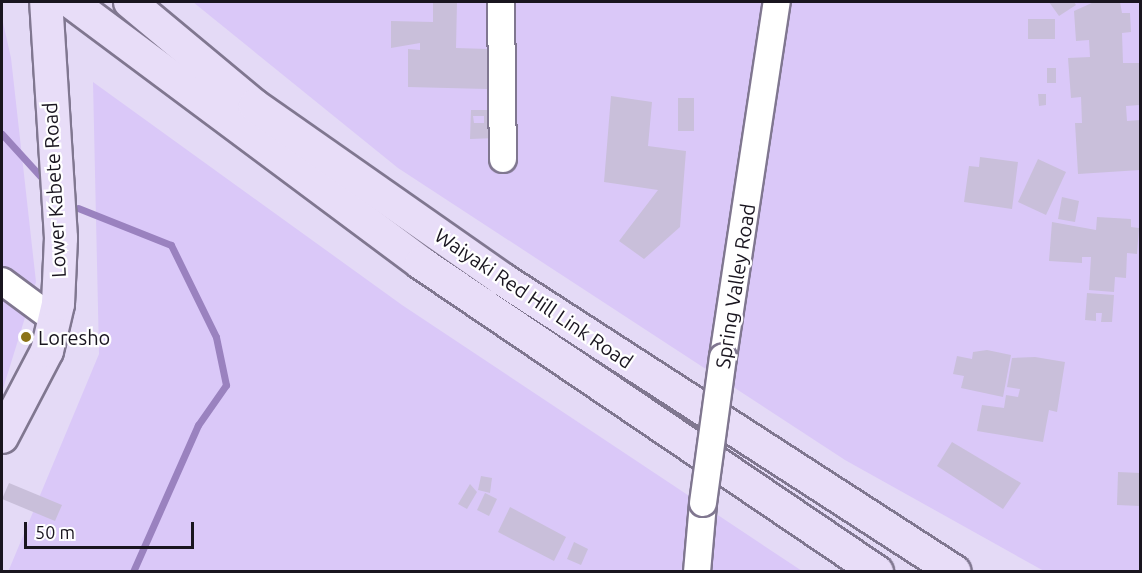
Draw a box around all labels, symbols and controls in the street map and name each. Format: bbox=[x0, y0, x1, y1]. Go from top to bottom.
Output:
street label: Lower Kabete Road bbox=[37, 102, 71, 278]
street label: Spring Valley Road bbox=[710, 202, 760, 370]
street label: Waiyaki Red Hill Link Road bbox=[431, 223, 637, 373]
place label: Loresho bbox=[38, 325, 110, 349]
marker: Loresho bbox=[19, 330, 33, 344]
scale bar bbox=[27, 510, 196, 548]
text: 50 m bbox=[35, 522, 75, 542]

